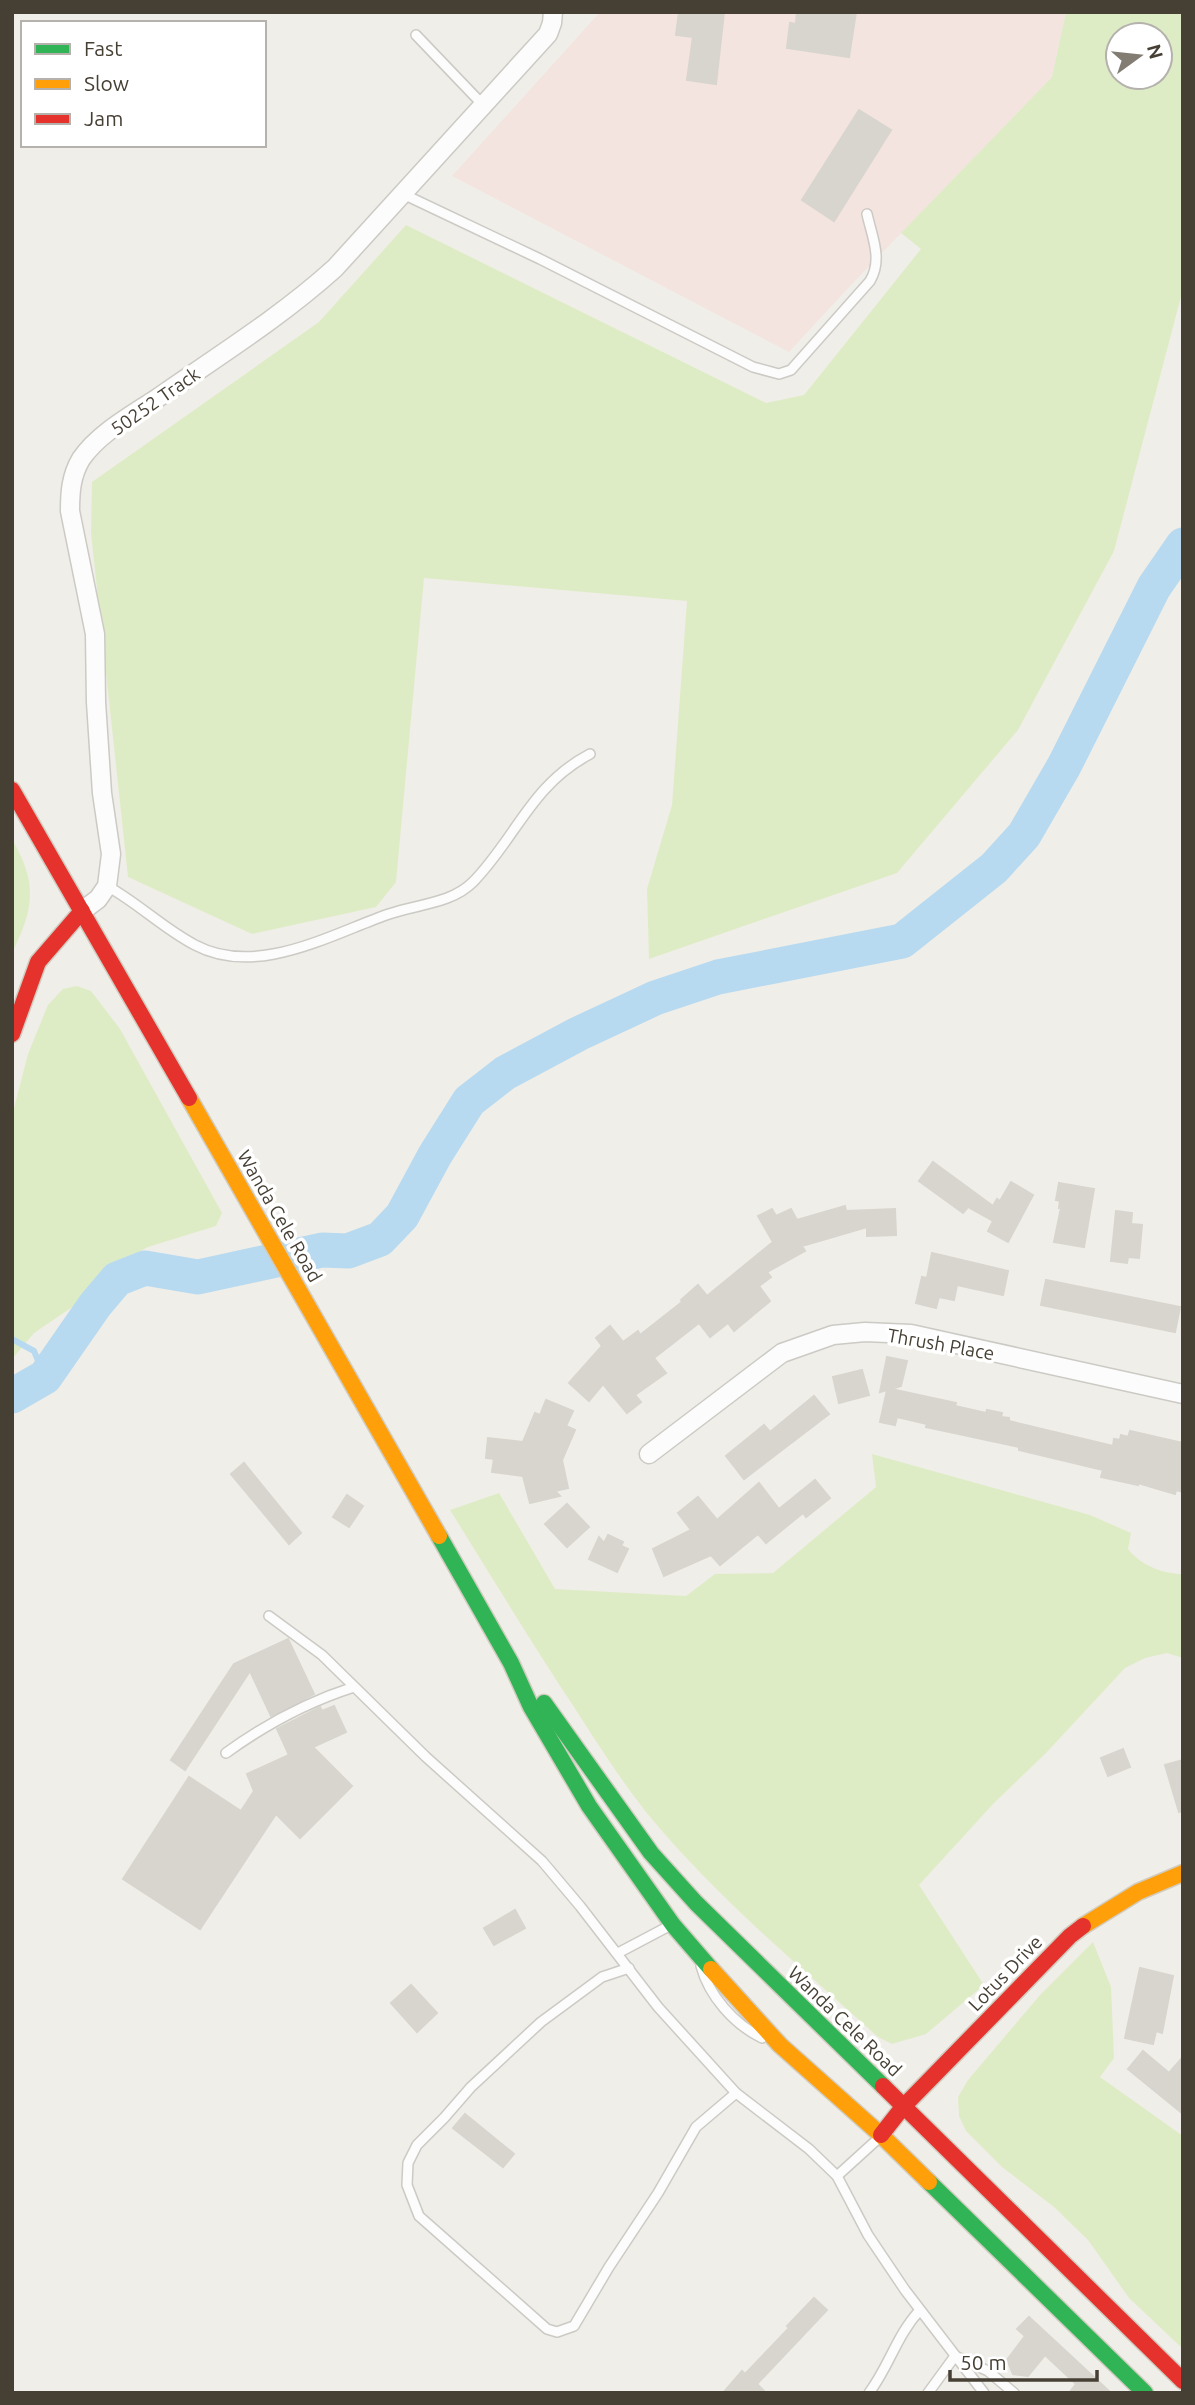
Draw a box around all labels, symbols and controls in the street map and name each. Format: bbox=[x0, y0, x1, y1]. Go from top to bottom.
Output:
legend bbox=[21, 21, 266, 147]
north arrow bbox=[1104, 21, 1174, 91]
text: Fast bbox=[84, 36, 122, 60]
text: N bbox=[1143, 42, 1168, 61]
text: Slow bbox=[84, 71, 129, 95]
text: Jam bbox=[84, 106, 123, 130]
street label: 50252 Track bbox=[106, 362, 204, 440]
street label: Wanda Cele Road bbox=[233, 1146, 327, 1286]
street label: Thrush Place bbox=[886, 1324, 996, 1364]
street label: Lotus Drive bbox=[964, 1931, 1046, 2015]
street label: Wanda Cele Road bbox=[784, 1961, 906, 2081]
scale bar bbox=[950, 2338, 1097, 2382]
text: 50 m bbox=[960, 2350, 1007, 2374]

